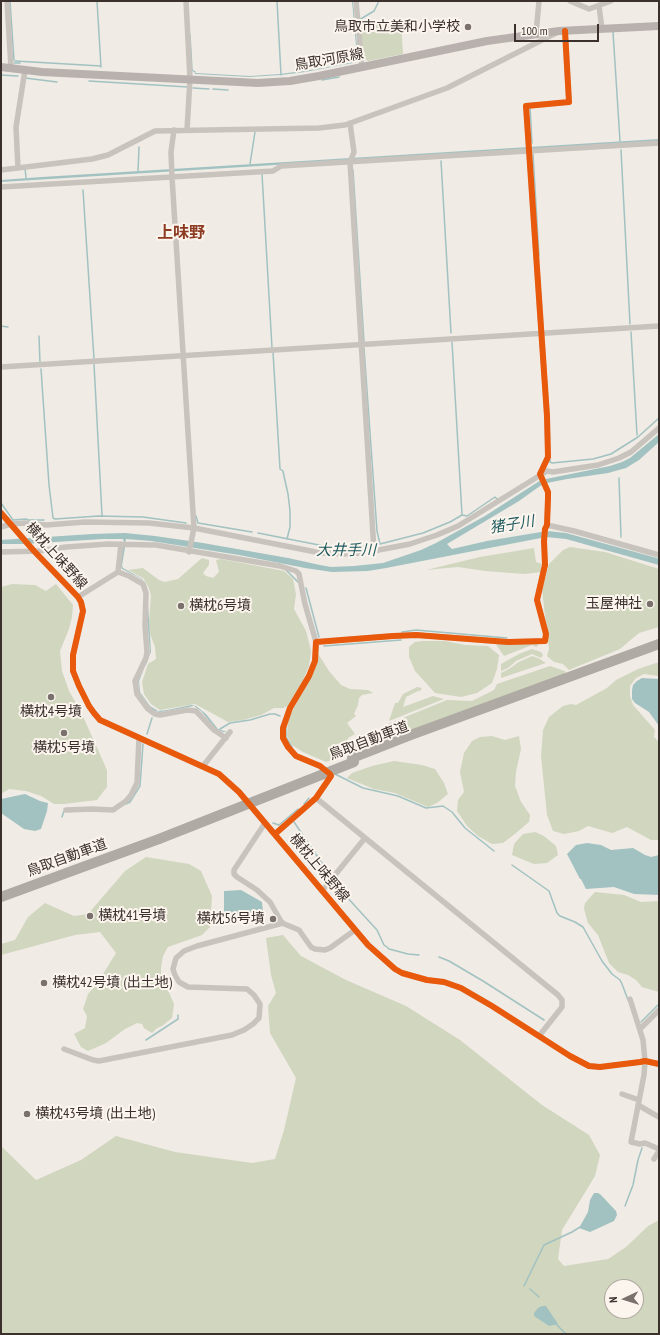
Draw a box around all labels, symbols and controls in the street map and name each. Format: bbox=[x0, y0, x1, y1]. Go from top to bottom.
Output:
scale bar bbox=[516, 16, 601, 42]
place label: 鳥取市立美和小学校 bbox=[334, 19, 460, 35]
marker: 鳥取市立美和小学校 bbox=[463, 22, 473, 32]
text: 100 m bbox=[521, 23, 548, 38]
street label: 鳥取河原線 bbox=[293, 46, 365, 74]
district label: 上味野 bbox=[157, 223, 205, 243]
water label: 猪子川 bbox=[488, 513, 536, 537]
street label: 横枕上味野線 bbox=[22, 519, 90, 593]
water label: 大井手川 bbox=[316, 542, 376, 560]
place label: 玉屋神社 bbox=[586, 596, 642, 612]
place label: 横枕6号墳 bbox=[189, 598, 251, 614]
marker: 玉屋神社 bbox=[645, 599, 655, 609]
marker: 横枕6号墳 bbox=[176, 601, 186, 611]
marker: 横枕4号墳 bbox=[46, 692, 56, 702]
place label: 横枕4号墳 bbox=[20, 704, 82, 720]
street label: 鳥取自動車道 bbox=[327, 718, 411, 764]
marker: 横枕5号墳 bbox=[59, 728, 69, 738]
place label: 横枕5号墳 bbox=[33, 740, 95, 756]
street label: 横枕上味野線 bbox=[286, 830, 352, 906]
street label: 鳥取自動車道 bbox=[25, 836, 109, 880]
place label: 横枕41号墳 bbox=[98, 908, 167, 924]
marker: 横枕41号墳 bbox=[85, 911, 95, 921]
place label: 横枕56号墳 bbox=[196, 911, 265, 927]
marker: 横枕56号墳 bbox=[268, 914, 278, 924]
place label: 横枕42号墳 (出土地) bbox=[52, 975, 172, 991]
marker: 横枕42号墳 (出土地) bbox=[39, 978, 49, 988]
place label: 横枕43号墳 (出土地) bbox=[35, 1106, 155, 1122]
marker: 横枕43号墳 (出土地) bbox=[22, 1109, 32, 1119]
north arrow bbox=[604, 1279, 644, 1319]
text: N bbox=[606, 1296, 620, 1303]

